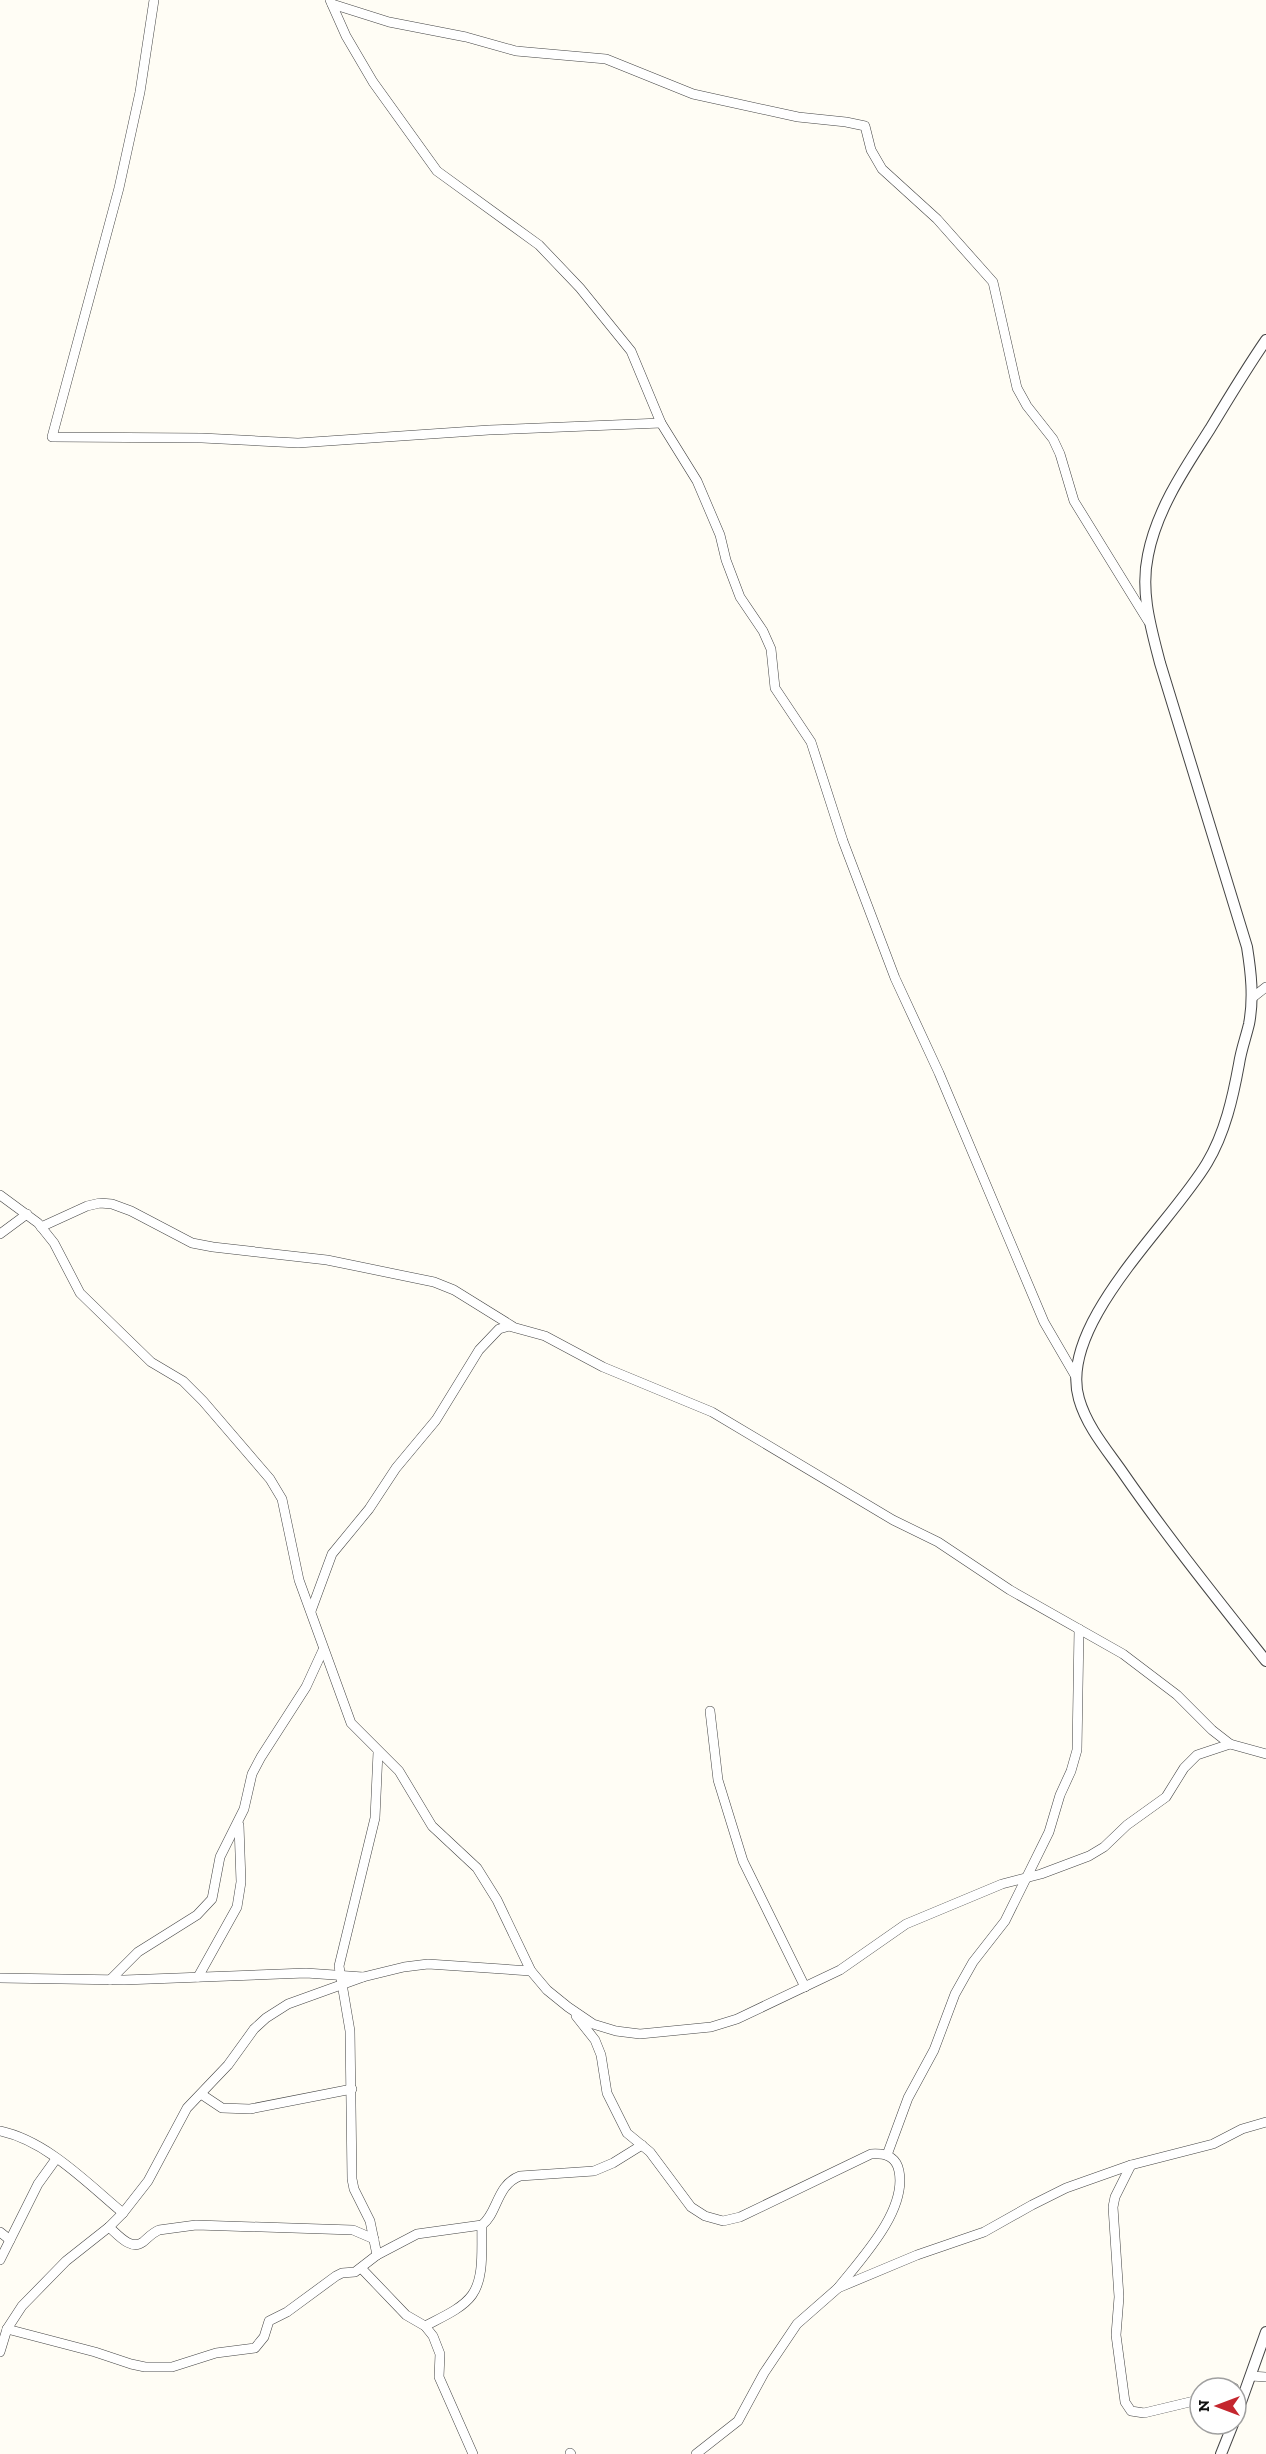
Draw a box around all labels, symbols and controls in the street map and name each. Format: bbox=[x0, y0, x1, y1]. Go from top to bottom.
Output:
north arrow bbox=[1188, 2376, 1248, 2436]
text: N bbox=[1194, 2400, 1213, 2412]

